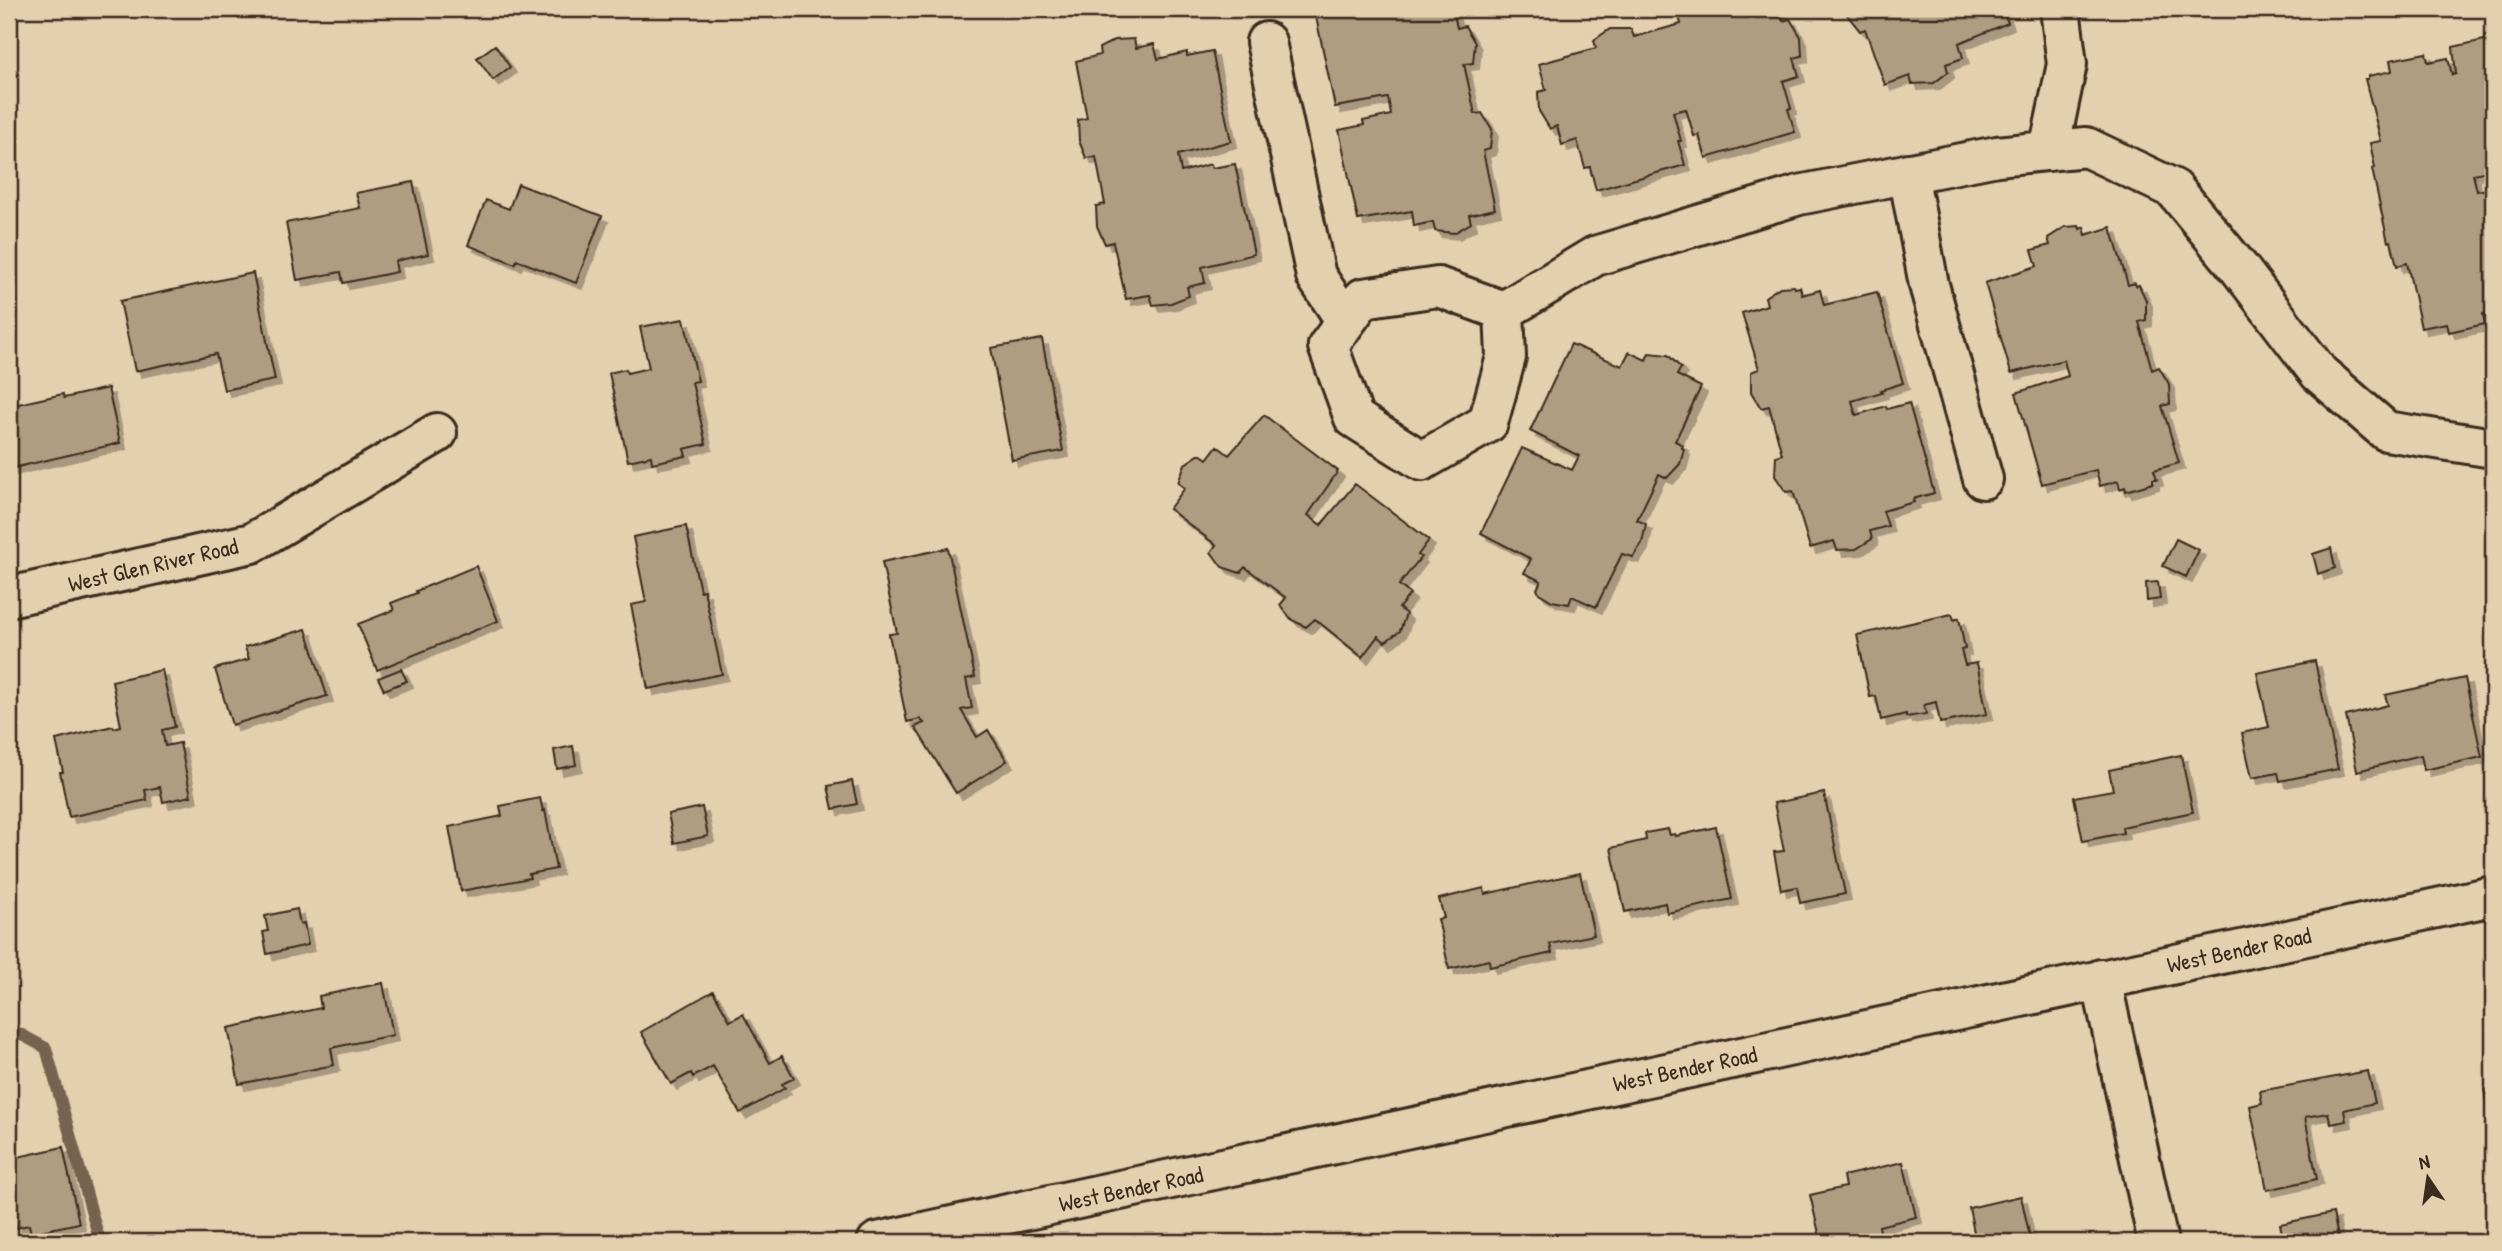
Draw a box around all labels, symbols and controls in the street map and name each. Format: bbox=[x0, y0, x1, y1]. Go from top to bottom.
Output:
street label: West Glen River Road bbox=[65, 530, 241, 599]
street label: West Bender Road bbox=[2164, 919, 2314, 980]
street label: West Bender Road bbox=[1610, 1038, 1760, 1099]
north arrow bbox=[2394, 1142, 2464, 1212]
text: N bbox=[2416, 1148, 2432, 1175]
street label: West Bender Road bbox=[1056, 1158, 1206, 1219]

